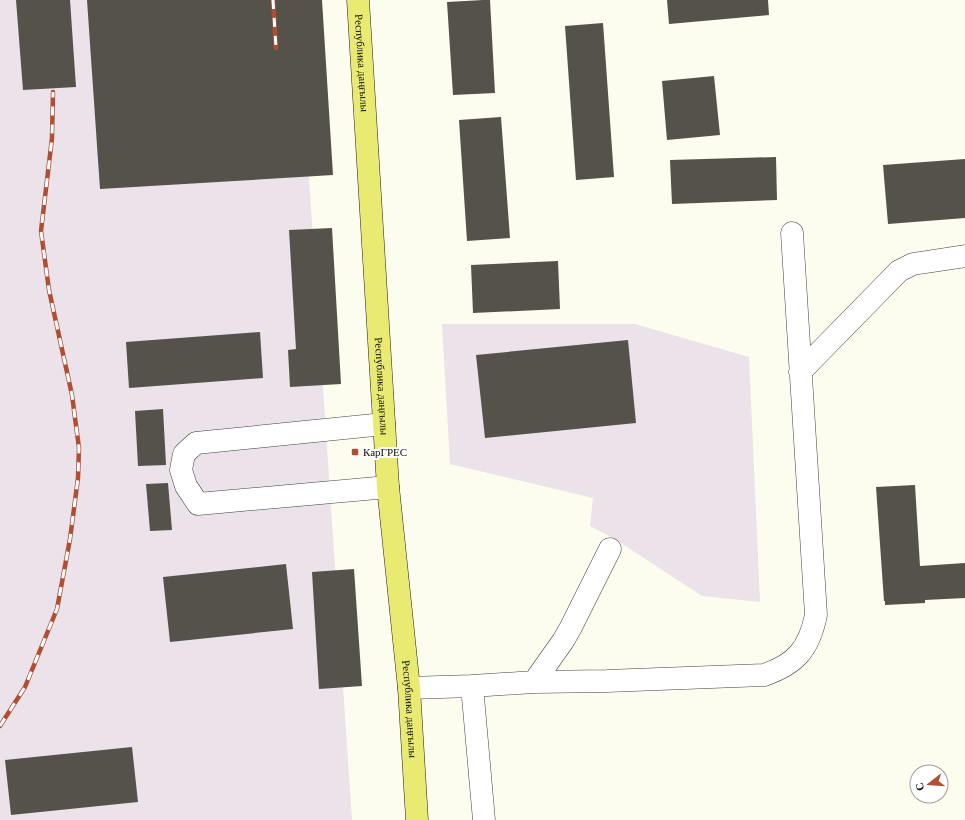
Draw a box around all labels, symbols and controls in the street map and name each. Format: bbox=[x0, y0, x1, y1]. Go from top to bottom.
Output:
street label: Республика даңғылы bbox=[353, 14, 371, 113]
street label: Республика даңғылы bbox=[373, 337, 391, 436]
place label: КарГРЕС bbox=[363, 446, 407, 458]
marker: КарГРЕС bbox=[350, 447, 360, 457]
street label: Республика даңғылы bbox=[400, 660, 419, 759]
north arrow bbox=[909, 764, 949, 804]
text: С bbox=[913, 781, 926, 792]

